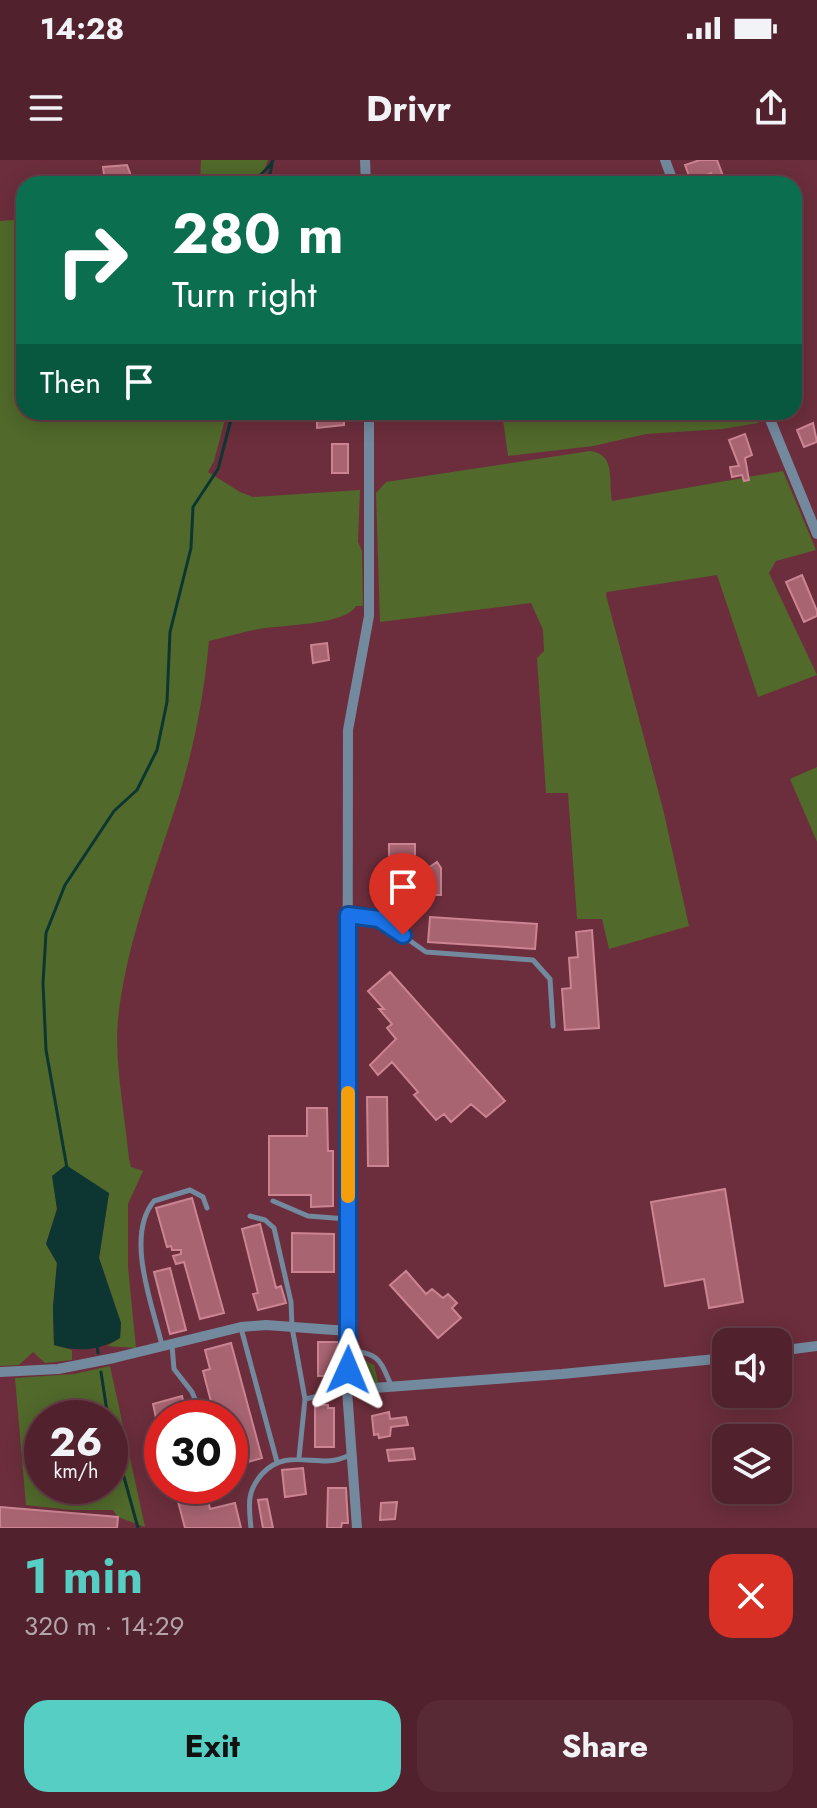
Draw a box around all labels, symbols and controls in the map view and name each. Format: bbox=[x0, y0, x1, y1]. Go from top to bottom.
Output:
text: 14:28 bbox=[40, 7, 124, 50]
text: Drivr bbox=[366, 82, 451, 134]
icon: menu bbox=[24, 86, 68, 130]
icon: share bbox=[749, 86, 793, 130]
text: 280 m bbox=[172, 193, 344, 274]
icon: right bbox=[40, 208, 144, 312]
text: Turn right bbox=[172, 268, 317, 320]
icon: arrive bbox=[117, 360, 161, 404]
text: Then bbox=[40, 361, 101, 404]
pin bbox=[369, 853, 437, 935]
icon: arrive bbox=[381, 865, 425, 909]
position arrow bbox=[306, 1328, 390, 1412]
map controls bbox=[712, 1328, 792, 1504]
button: sound bbox=[712, 1328, 792, 1408]
speed limit sign: 30 bbox=[144, 1400, 248, 1504]
text: 26 bbox=[50, 1413, 103, 1471]
button: layers bbox=[712, 1424, 792, 1504]
text: km/h bbox=[53, 1457, 99, 1486]
text: 1 min bbox=[24, 1542, 143, 1611]
button: close bbox=[709, 1554, 793, 1638]
text: 320 m · 14:29 bbox=[24, 1607, 185, 1645]
button: Exit bbox=[24, 1700, 401, 1792]
button: Share bbox=[417, 1700, 793, 1792]

